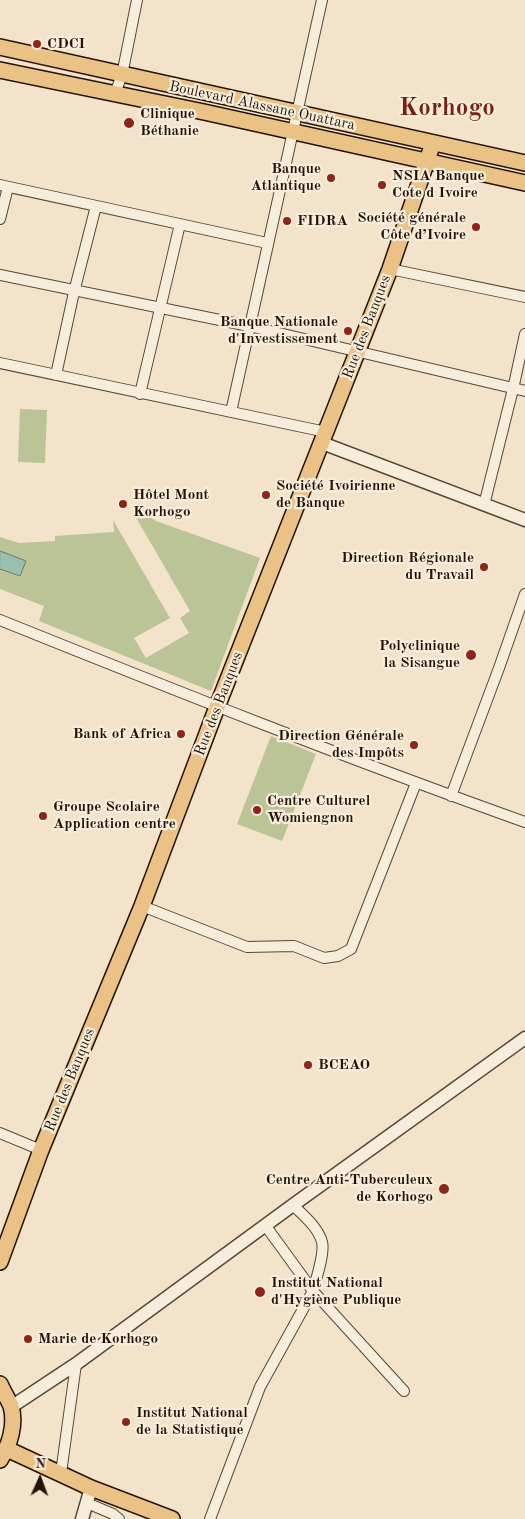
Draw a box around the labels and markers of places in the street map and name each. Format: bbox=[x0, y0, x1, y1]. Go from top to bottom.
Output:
place label: CDCI bbox=[47, 35, 85, 53]
marker: CDCI bbox=[31, 38, 43, 50]
place label: Clinique Béthanie bbox=[140, 105, 199, 140]
marker: Clinique Béthanie bbox=[122, 116, 136, 130]
place label: Banque Atlantique bbox=[251, 160, 321, 195]
place label: NSIA Banque Cote d Ivoire bbox=[392, 167, 485, 202]
marker: Banque Atlantique bbox=[325, 172, 337, 184]
marker: NSIA Banque Cote d Ivoire bbox=[376, 179, 388, 191]
place label: Société générale Côte d’Ivoire bbox=[357, 209, 466, 244]
place label: FIDRA bbox=[297, 212, 348, 230]
marker: FIDRA bbox=[281, 215, 293, 227]
marker: Société générale Côte d’Ivoire bbox=[470, 221, 482, 233]
place label: Banque Nationale d'Investissement bbox=[220, 313, 338, 348]
marker: Banque Nationale d'Investissement bbox=[342, 325, 354, 337]
place label: Société Ivoirienne de Banque bbox=[276, 477, 396, 512]
place label: Hôtel Mont Korhogo bbox=[133, 486, 209, 521]
marker: Société Ivoirienne de Banque bbox=[260, 489, 272, 501]
marker: Hôtel Mont Korhogo bbox=[117, 498, 129, 510]
place label: Direction Régionale du Travail bbox=[341, 549, 474, 584]
marker: Direction Régionale du Travail bbox=[478, 561, 490, 573]
place label: Polyclinique la Sisangue bbox=[379, 637, 460, 672]
marker: Polyclinique la Sisangue bbox=[464, 648, 478, 662]
place label: Bank of Africa bbox=[73, 725, 171, 743]
place label: Direction Générale des Impôts bbox=[278, 727, 404, 762]
marker: Bank of Africa bbox=[175, 728, 187, 740]
marker: Direction Générale des Impôts bbox=[408, 739, 420, 751]
place label: Centre Culturel Womiengnon bbox=[267, 792, 370, 827]
place label: Groupe Scolaire Application centre bbox=[53, 798, 176, 833]
marker: Centre Culturel Womiengnon bbox=[251, 804, 263, 816]
marker: Groupe Scolaire Application centre bbox=[37, 810, 49, 822]
place label: BCEAO bbox=[318, 1056, 370, 1074]
marker: BCEAO bbox=[302, 1059, 314, 1071]
place label: Centre Anti-Tuberculeux de Korhogo bbox=[266, 1171, 433, 1206]
marker: Centre Anti-Tuberculeux de Korhogo bbox=[437, 1182, 451, 1196]
place label: Institut National d'Hygiène Publique bbox=[271, 1274, 401, 1309]
marker: Institut National d'Hygiène Publique bbox=[253, 1285, 267, 1299]
place label: Marie de Korhogo bbox=[38, 1330, 158, 1348]
marker: Marie de Korhogo bbox=[22, 1333, 34, 1345]
place label: Institut National de la Statistique bbox=[136, 1404, 248, 1439]
marker: Institut National de la Statistique bbox=[120, 1416, 132, 1428]

